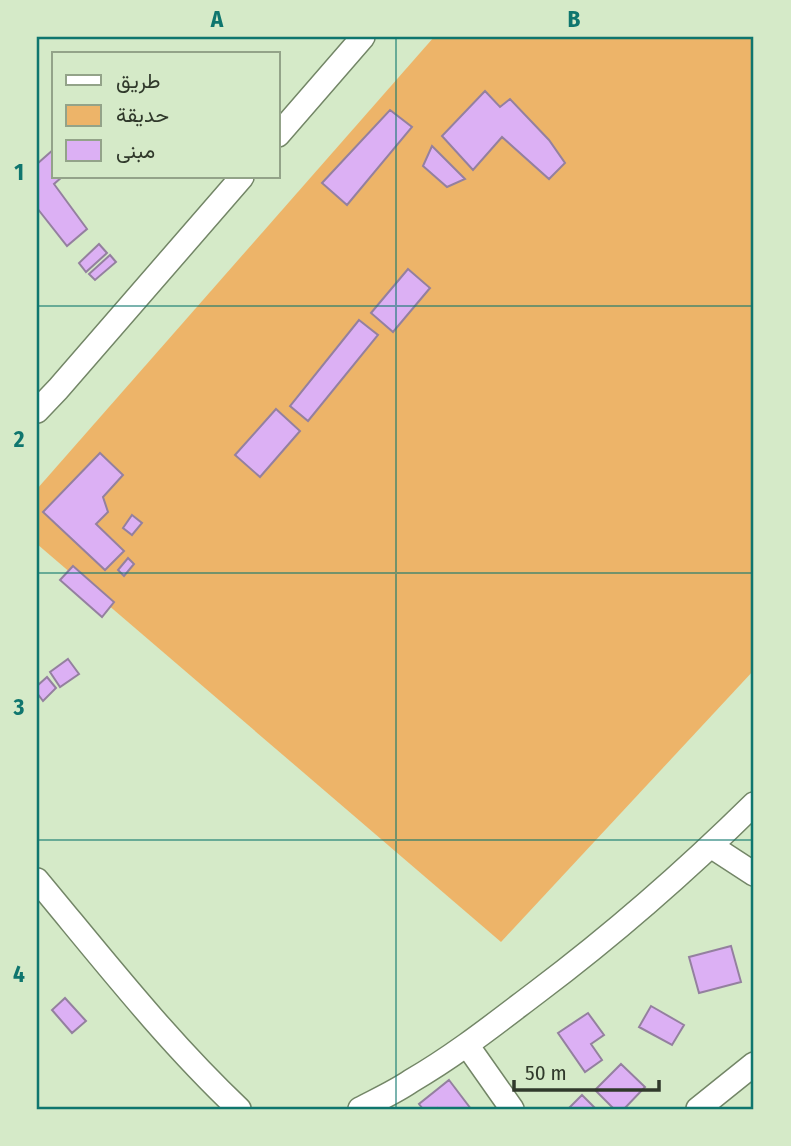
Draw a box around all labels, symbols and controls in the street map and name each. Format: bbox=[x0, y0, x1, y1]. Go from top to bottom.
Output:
text: A bbox=[210, 5, 224, 33]
text: B bbox=[568, 5, 581, 33]
legend bbox=[52, 52, 280, 178]
text: طريق bbox=[116, 68, 161, 94]
text: حديقة bbox=[116, 102, 169, 128]
text: مبنى bbox=[116, 138, 155, 164]
text: 1 bbox=[14, 158, 24, 186]
text: 2 bbox=[13, 425, 25, 453]
text: 3 bbox=[13, 693, 25, 721]
text: 4 bbox=[13, 960, 25, 988]
scale bar bbox=[514, 1048, 660, 1092]
text: 50 m bbox=[525, 1060, 567, 1086]

